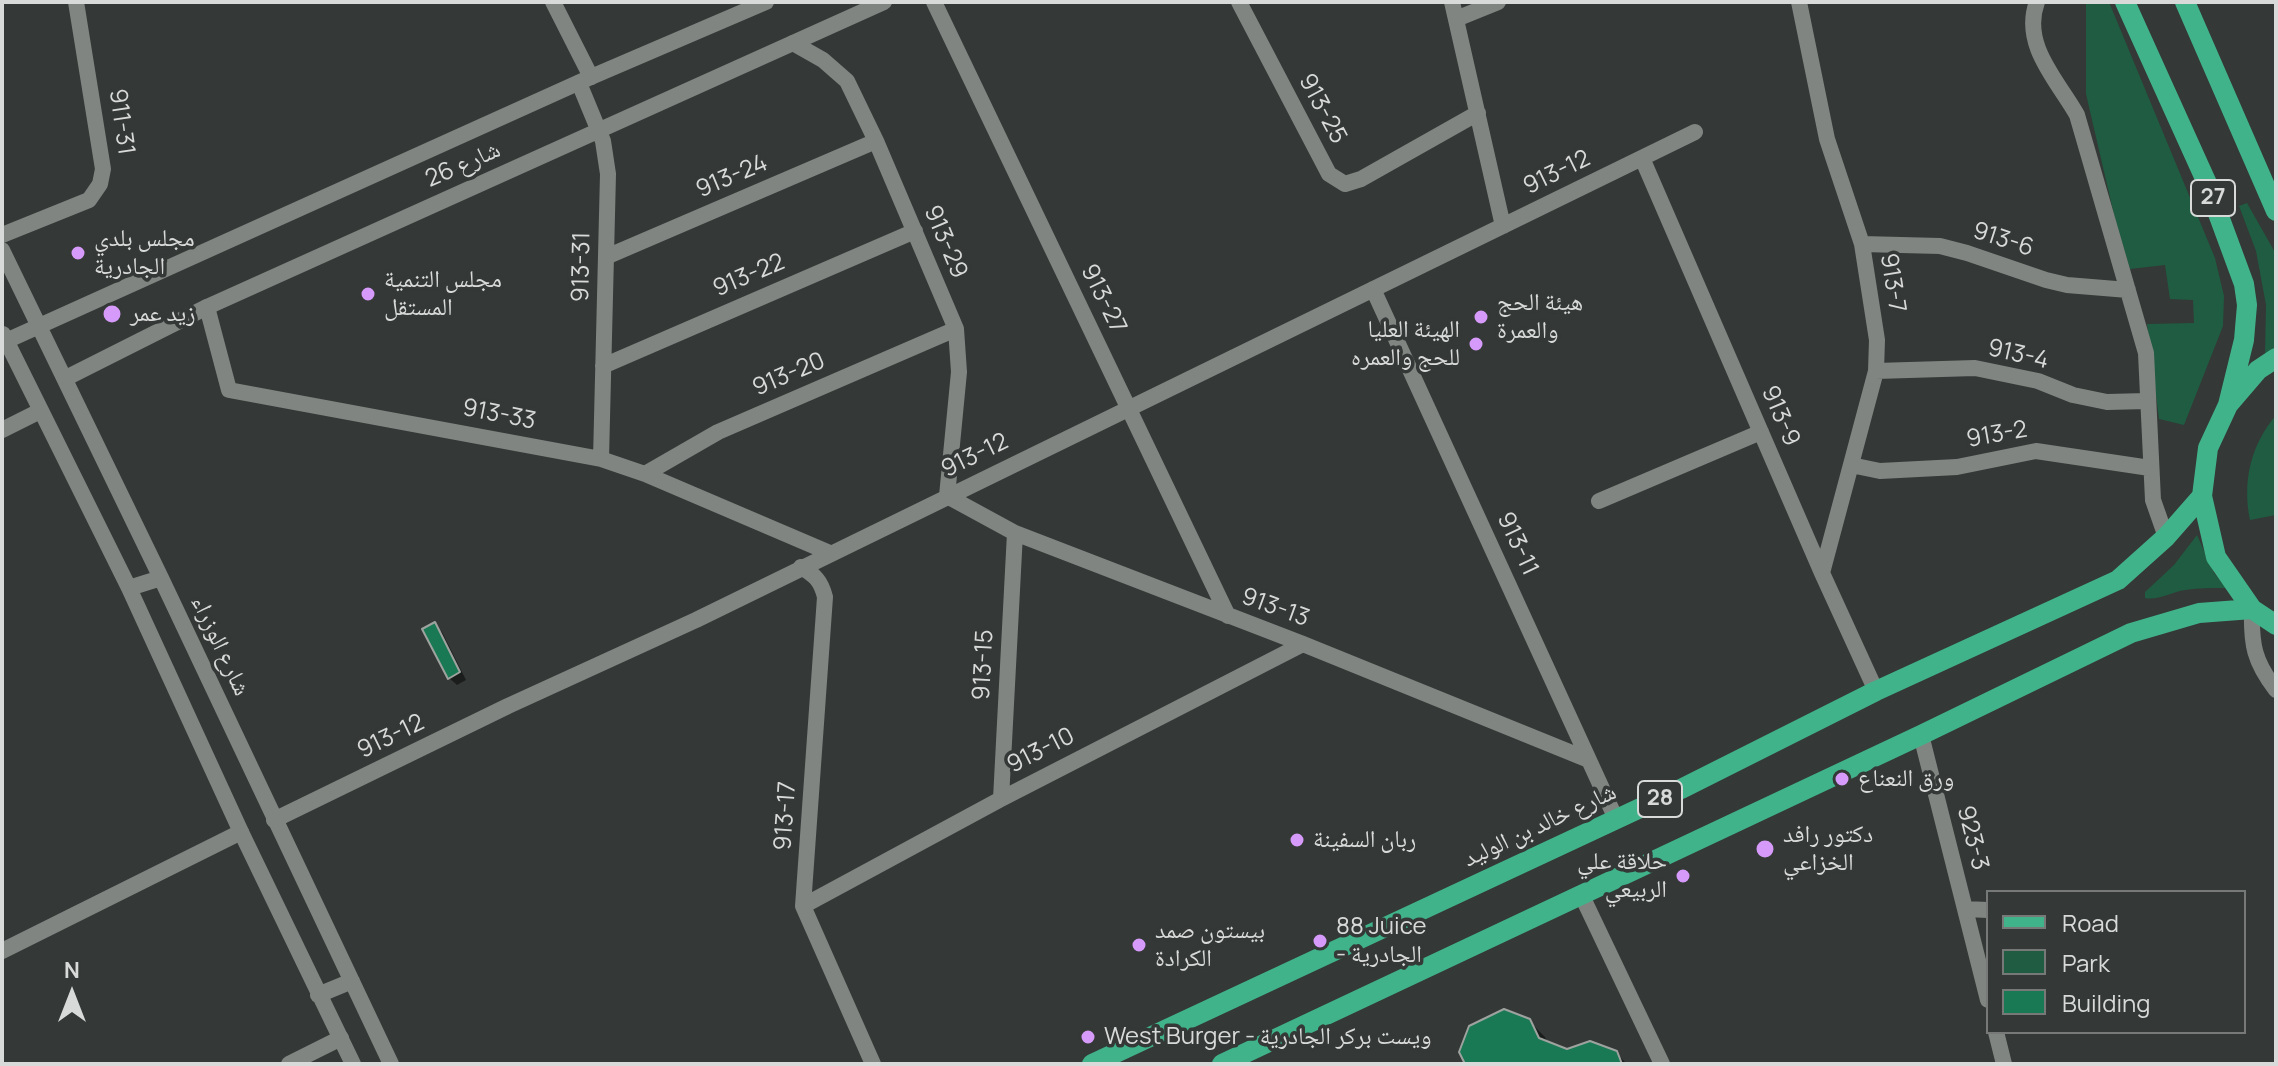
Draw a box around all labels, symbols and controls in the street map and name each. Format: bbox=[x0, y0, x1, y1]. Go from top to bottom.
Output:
street label: 913-25 bbox=[1292, 69, 1352, 149]
street label: 911-31 bbox=[102, 87, 140, 157]
street label: شارع 26 bbox=[421, 136, 505, 194]
street label: 913-12 bbox=[1519, 145, 1595, 201]
street label: 913-24 bbox=[692, 149, 772, 205]
road number: 27 bbox=[2191, 180, 2235, 216]
street label: 913-29 bbox=[917, 201, 973, 283]
street label: 913-6 bbox=[1969, 217, 2037, 263]
place label: مجلس بلدي الجادرية bbox=[94, 225, 195, 281]
street label: 913-31 bbox=[567, 232, 597, 302]
marker: مجلس بلدي الجادرية bbox=[69, 244, 87, 262]
street label: 913-22 bbox=[709, 248, 789, 304]
street label: 913-7 bbox=[1873, 251, 1911, 315]
street label: 913-27 bbox=[1074, 260, 1132, 338]
place label: مجلس التنمية المستقل bbox=[384, 266, 502, 322]
marker: مجلس التنمية المستقل bbox=[359, 285, 377, 303]
place label: هيئة الحج والعمرة bbox=[1497, 289, 1583, 345]
place label: زيد عمر bbox=[130, 300, 195, 328]
marker: زيد عمر bbox=[101, 303, 123, 325]
marker: هيئة الحج والعمرة bbox=[1472, 308, 1490, 326]
place label: الهيئة العليا للحج والعمره bbox=[1351, 316, 1460, 372]
street label: 913-4 bbox=[1985, 334, 2051, 376]
marker: الهيئة العليا للحج والعمره bbox=[1467, 335, 1485, 353]
street label: 913-20 bbox=[748, 347, 830, 403]
street label: 913-9 bbox=[1755, 382, 1805, 450]
street label: 913-33 bbox=[460, 394, 538, 436]
street label: 913-2 bbox=[1964, 415, 2030, 455]
street label: 913-12 bbox=[937, 428, 1013, 484]
street label: 913-11 bbox=[1490, 508, 1544, 580]
street label: 913-13 bbox=[1237, 582, 1313, 634]
street label: شارع الوزراء bbox=[184, 591, 256, 701]
street label: 913-15 bbox=[968, 629, 1000, 701]
street label: 913-12 bbox=[353, 709, 429, 765]
street label: 913-10 bbox=[1003, 722, 1079, 780]
place label: ورق النعناع bbox=[1858, 765, 1954, 793]
marker: ورق النعناع bbox=[1833, 770, 1851, 788]
street label: شارع خالد بن الوليد bbox=[1459, 778, 1621, 874]
street label: 913-17 bbox=[769, 781, 803, 851]
road number: 28 bbox=[1638, 781, 1682, 817]
street label: 923-3 bbox=[1950, 803, 1994, 873]
place label: دكتور رافد الخزاعي bbox=[1783, 821, 1873, 877]
place label: ربان السفينة bbox=[1313, 826, 1416, 854]
marker: ربان السفينة bbox=[1288, 831, 1306, 849]
marker: دكتور رافد الخزاعي bbox=[1754, 838, 1776, 860]
place label: حلاقة علي الربيعي bbox=[1577, 848, 1667, 904]
marker: حلاقة علي الربيعي bbox=[1674, 867, 1692, 885]
legend bbox=[1986, 890, 2246, 1034]
text: Road bbox=[2062, 906, 2119, 939]
place label: 88 Juice - الجادرية bbox=[1336, 913, 1427, 969]
place label: بيستون صمد الكرادة bbox=[1155, 917, 1265, 973]
marker: 88 Juice - الجادرية bbox=[1311, 932, 1329, 950]
marker: بيستون صمد الكرادة bbox=[1130, 936, 1148, 954]
text: Park bbox=[2062, 946, 2110, 979]
north arrow bbox=[32, 954, 112, 1034]
text: N bbox=[64, 955, 80, 985]
text: Building bbox=[2062, 986, 2150, 1019]
place label: West Burger - ويست بركر الجادرية bbox=[1104, 1023, 1431, 1051]
marker: West Burger - ويست بركر الجادرية bbox=[1079, 1028, 1097, 1046]

